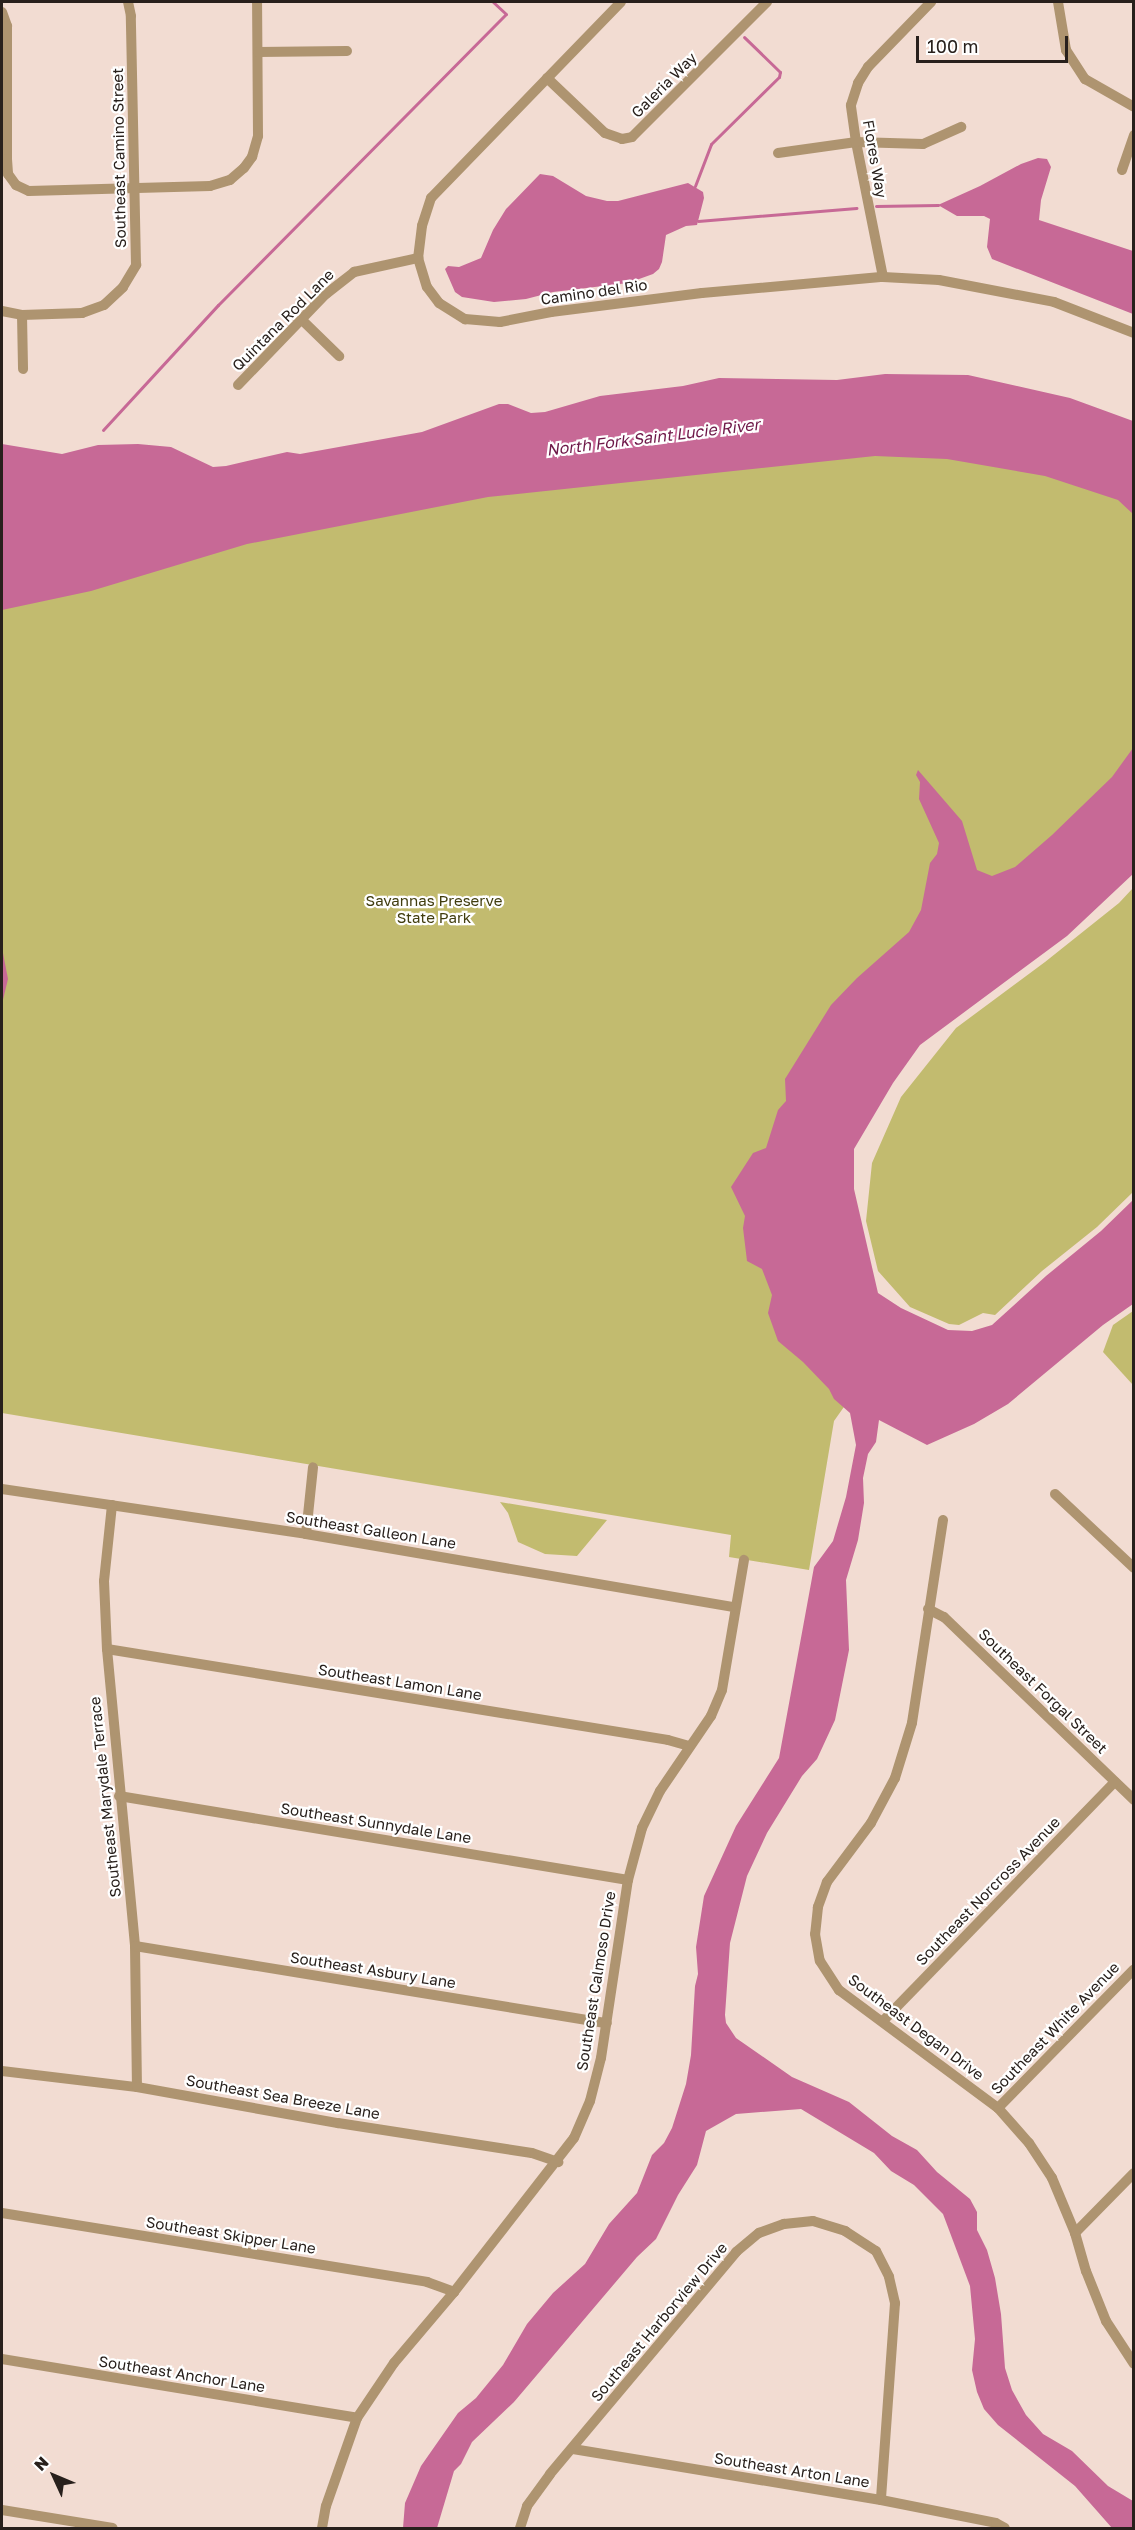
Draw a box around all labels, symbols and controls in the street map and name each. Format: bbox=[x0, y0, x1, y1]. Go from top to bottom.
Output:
scale bar bbox=[919, 24, 1070, 62]
text: 100 m bbox=[927, 35, 978, 57]
street label: Galeria Way bbox=[628, 49, 700, 121]
street label: Southeast Camino Street bbox=[108, 68, 130, 248]
street label: Flores Way bbox=[859, 119, 891, 199]
street label: Quintana Rod Lane bbox=[228, 265, 338, 375]
street label: Camino del Rio bbox=[539, 276, 649, 308]
water label: North Fork Saint Lucie River bbox=[545, 414, 761, 460]
park label: Savannas Preserve State Park bbox=[366, 891, 502, 926]
street label: Southeast Galleon Lane bbox=[285, 1508, 457, 1552]
street label: Southeast Forgal Street bbox=[975, 1625, 1111, 1757]
street label: Southeast Lamon Lane bbox=[317, 1660, 483, 1704]
street label: Southeast Marydale Terrace bbox=[85, 1696, 125, 1898]
street label: Southeast Sunnydale Lane bbox=[279, 1799, 473, 1847]
street label: Southeast Norcross Avenue bbox=[912, 1813, 1064, 1969]
street label: Southeast Calmoso Drive bbox=[573, 1890, 619, 2072]
street label: Southeast Asbury Lane bbox=[289, 1948, 457, 1992]
street label: Southeast White Avenue bbox=[987, 1958, 1123, 2098]
street label: Southeast Degan Drive bbox=[845, 1970, 987, 2084]
street label: Southeast Sea Breeze Lane bbox=[185, 2071, 381, 2123]
street label: Southeast Skipper Lane bbox=[145, 2213, 317, 2257]
street label: Southeast Harborview Drive bbox=[587, 2239, 731, 2405]
street label: Southeast Anchor Lane bbox=[98, 2352, 266, 2396]
north arrow bbox=[24, 2446, 84, 2506]
street label: Southeast Arton Lane bbox=[713, 2449, 871, 2491]
text: N bbox=[30, 2452, 52, 2475]

